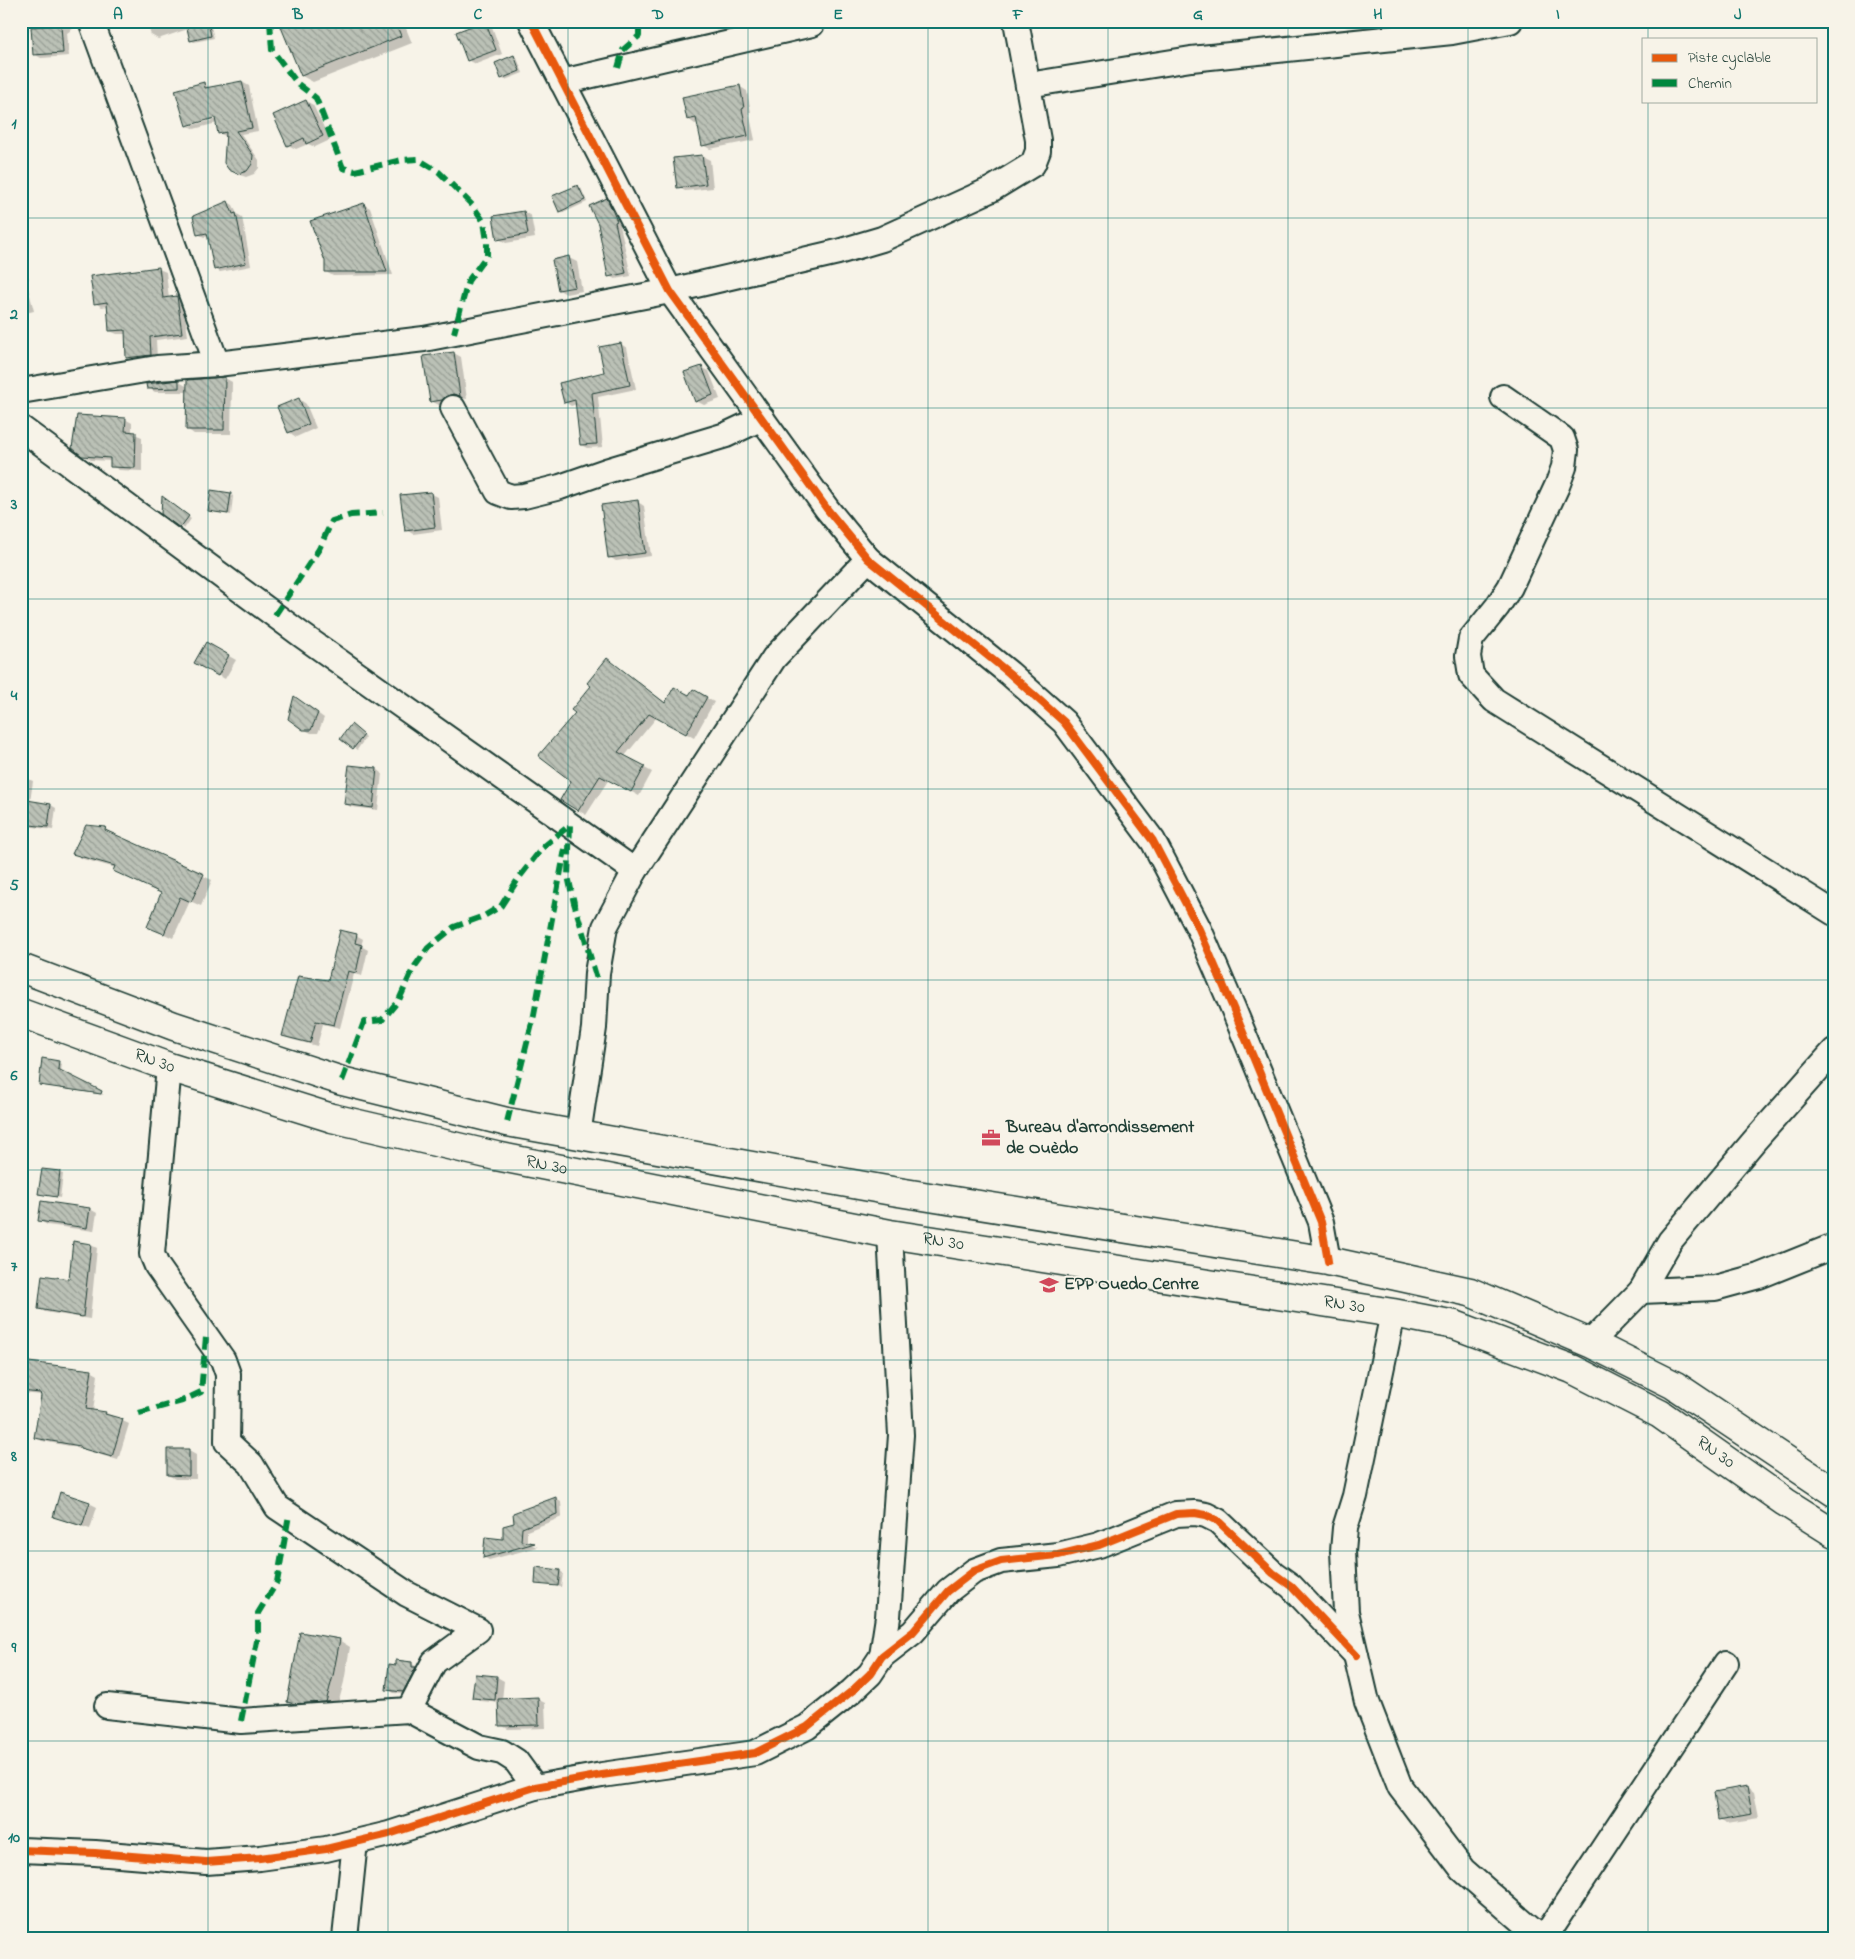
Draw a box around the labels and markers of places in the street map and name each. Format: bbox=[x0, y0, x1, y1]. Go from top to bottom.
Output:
place label: Bureau d'arrondissement de Ouèdo bbox=[1005, 1115, 1195, 1162]
office icon: Bureau d'arrondissement de Ouèdo bbox=[980, 1127, 1002, 1149]
place label: EPP Ouedo Centre bbox=[1064, 1272, 1200, 1298]
school or university icon: EPP Ouedo Centre bbox=[1038, 1274, 1060, 1296]

